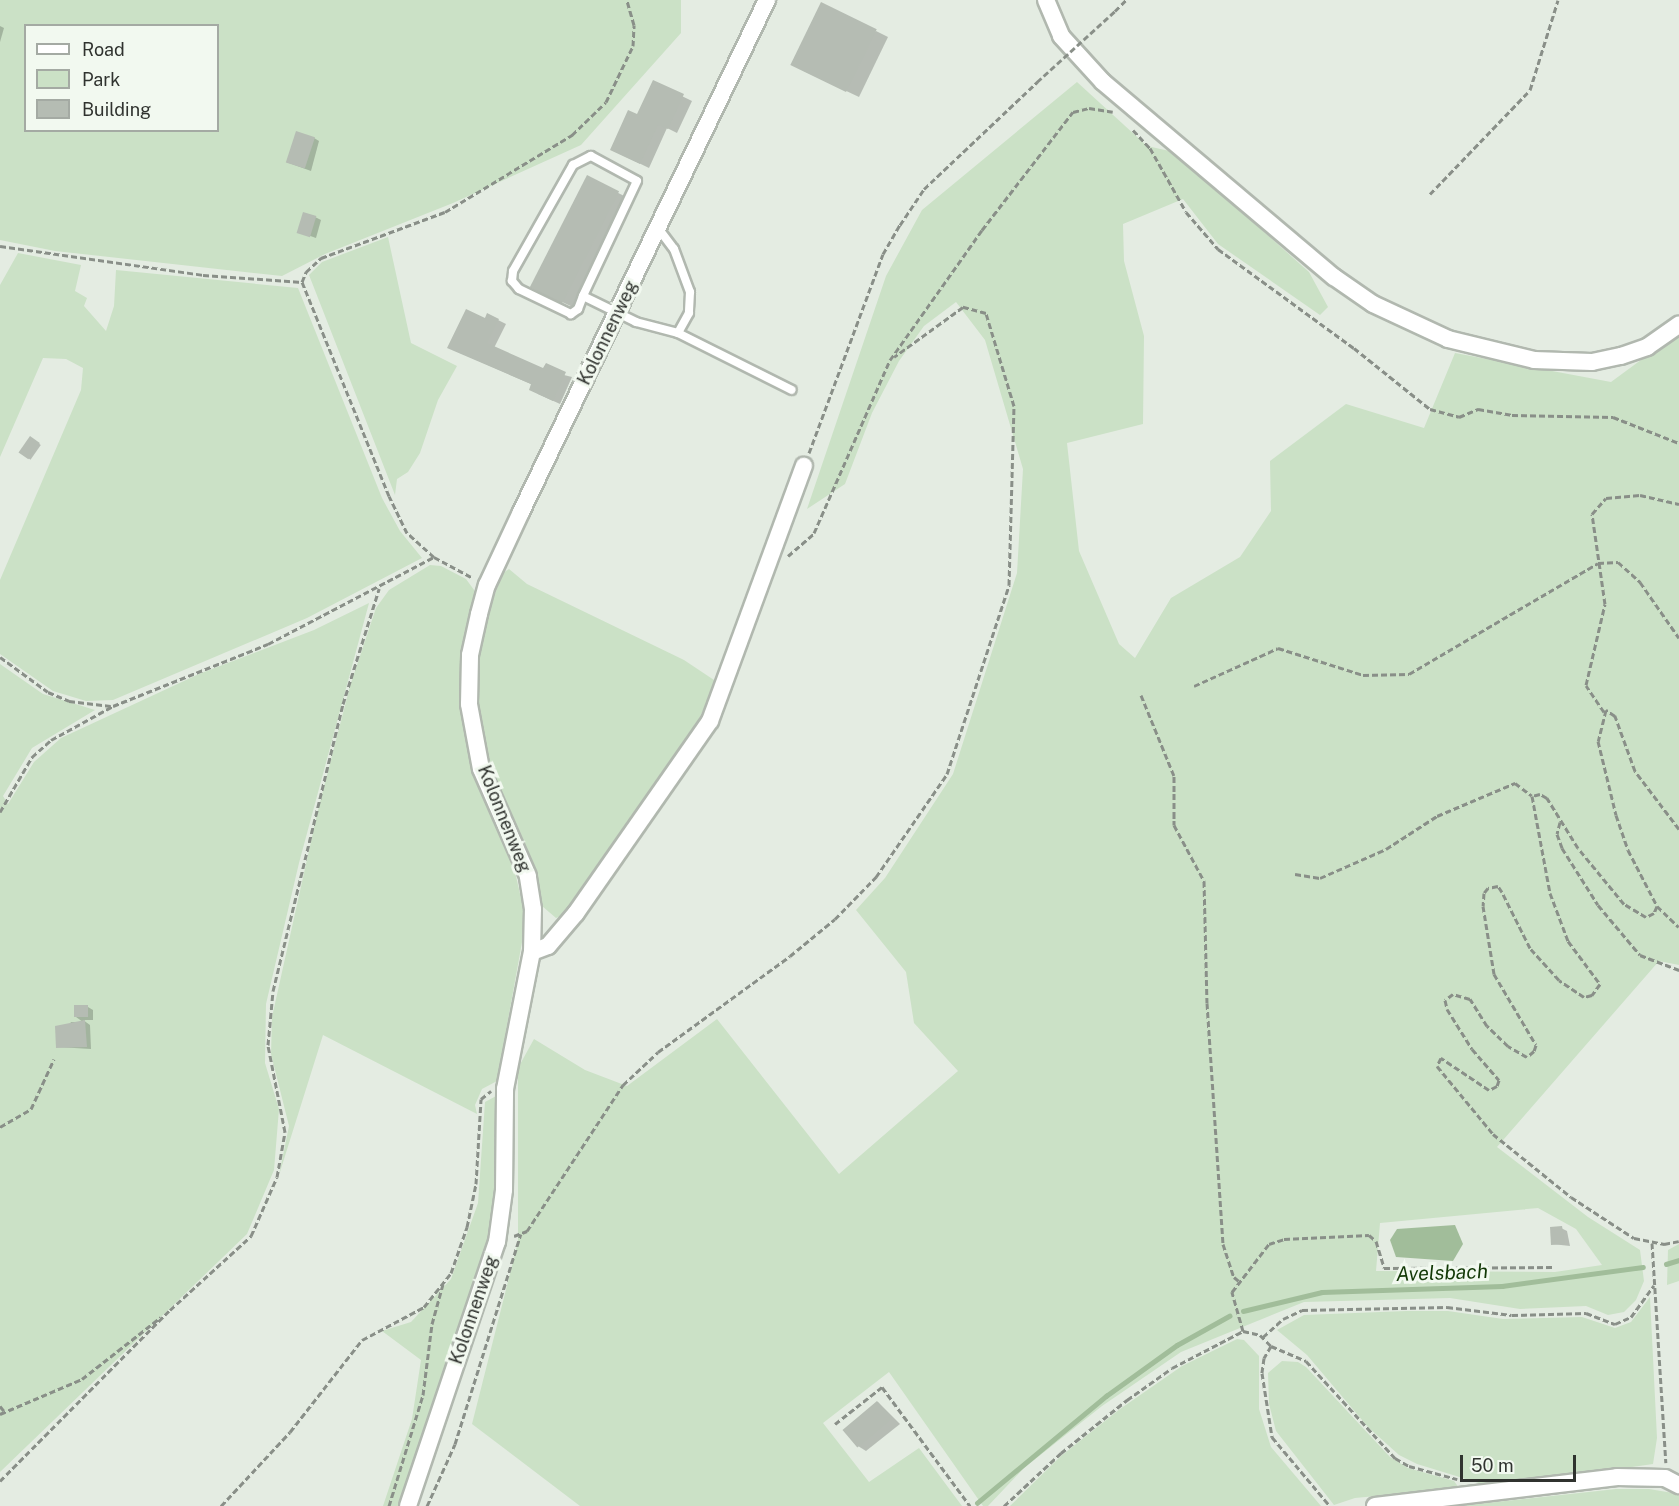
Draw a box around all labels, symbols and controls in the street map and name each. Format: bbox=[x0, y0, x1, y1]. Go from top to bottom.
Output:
legend bbox=[24, 24, 219, 132]
text: Road bbox=[82, 39, 125, 60]
text: Park bbox=[82, 69, 120, 90]
text: Building bbox=[82, 99, 151, 120]
street label: Kolonnenweg bbox=[573, 277, 643, 389]
street label: Kolonnenweg bbox=[473, 762, 535, 876]
street label: Kolonnenweg bbox=[445, 1253, 503, 1367]
water label: Avelsbach bbox=[1396, 1259, 1488, 1287]
scale bar bbox=[1463, 1443, 1578, 1481]
text: 50 m bbox=[1471, 1455, 1514, 1476]

